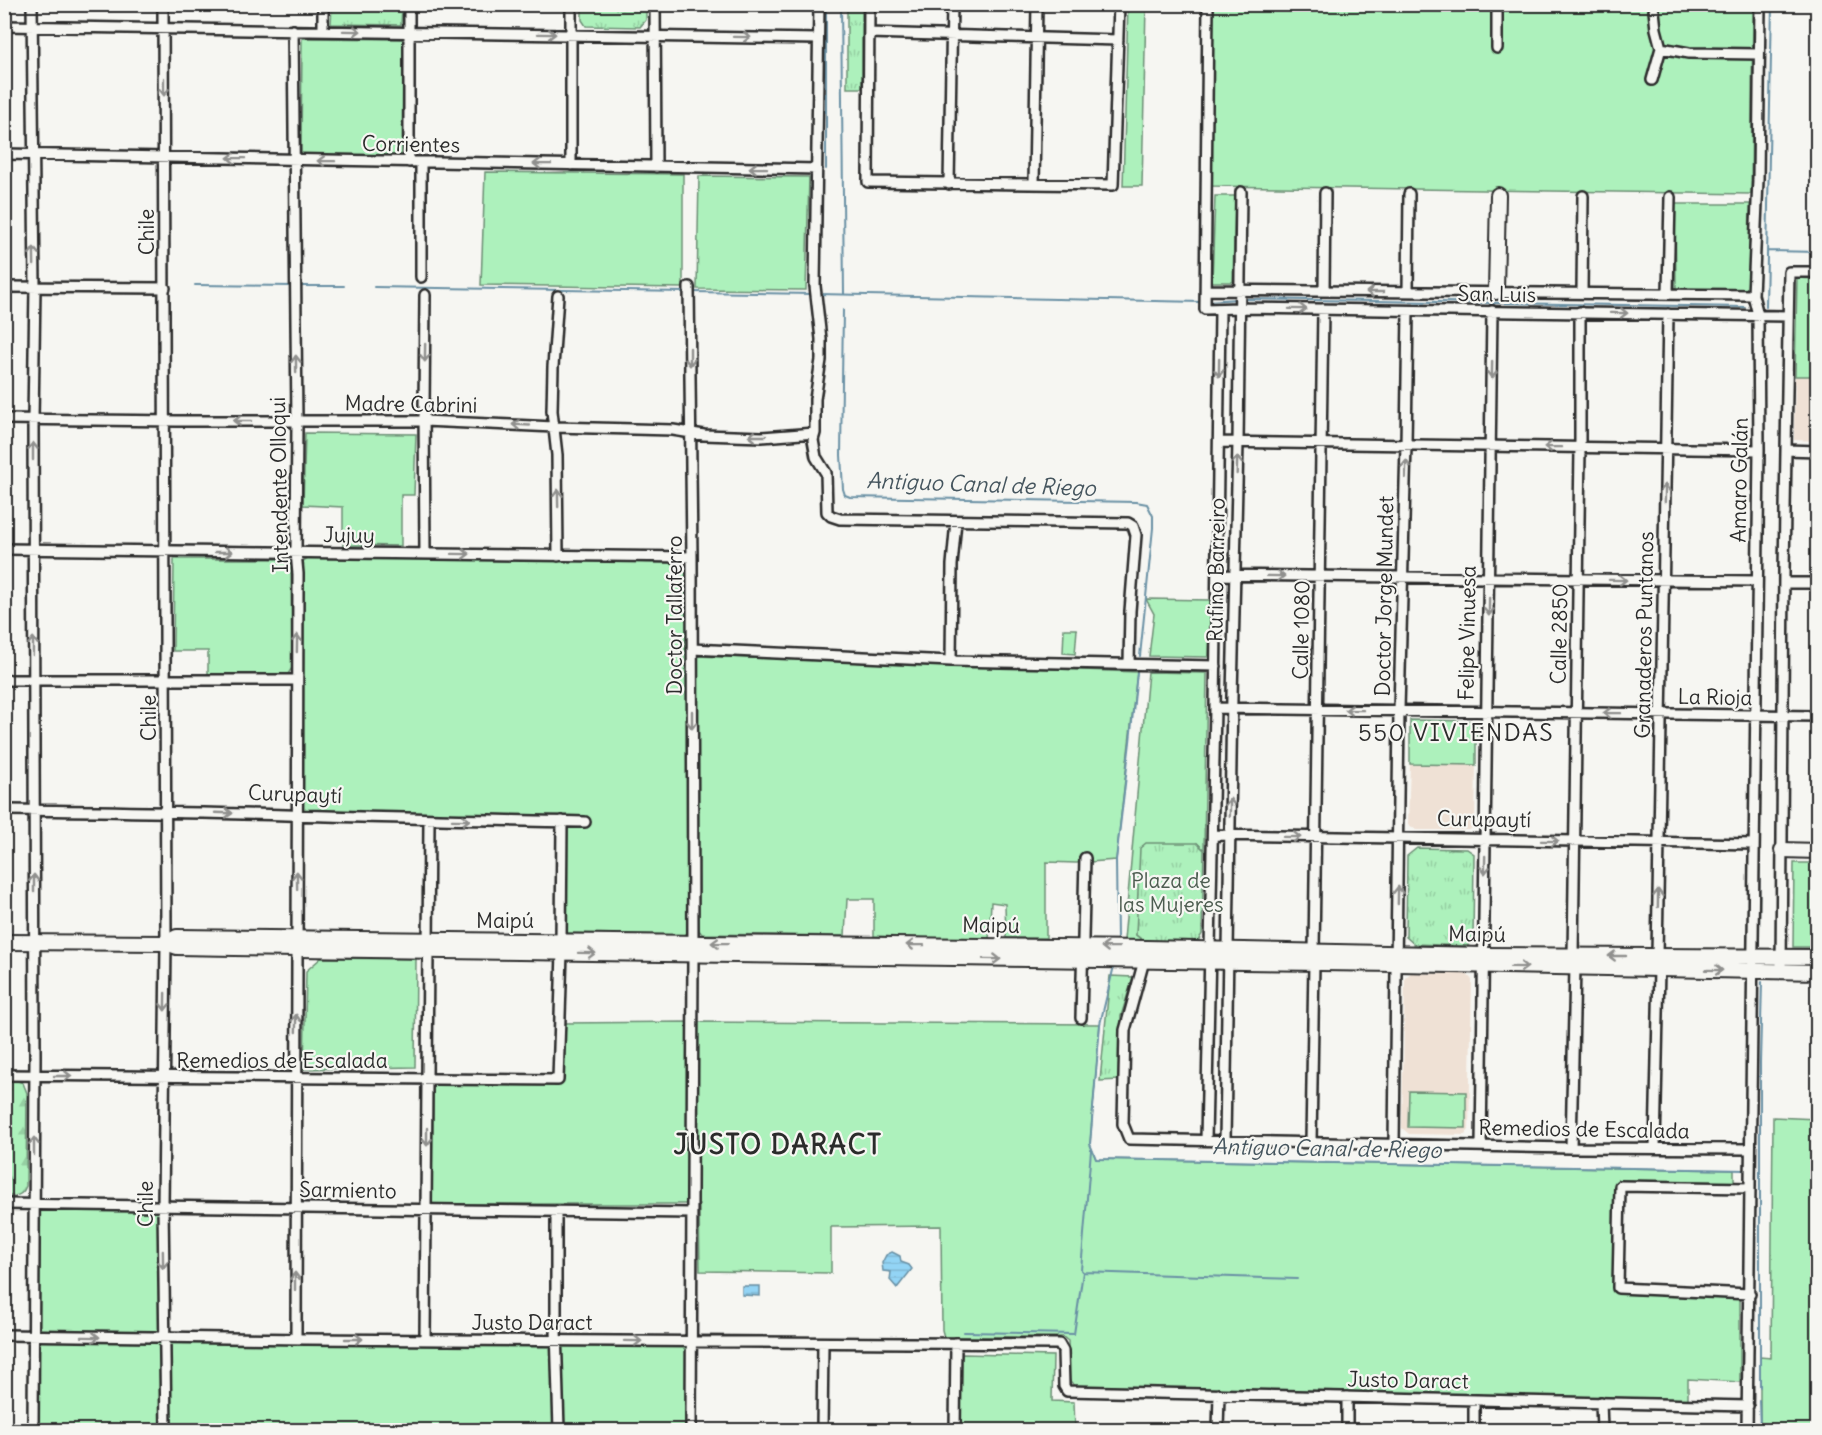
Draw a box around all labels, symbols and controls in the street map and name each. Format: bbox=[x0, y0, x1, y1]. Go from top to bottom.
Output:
one-way arrow bbox=[341, 25, 361, 37]
one-way arrow bbox=[536, 28, 556, 40]
one-way arrow bbox=[731, 32, 751, 43]
one-way arrow bbox=[158, 77, 170, 97]
street label: Corrientes bbox=[362, 130, 460, 158]
one-way arrow bbox=[227, 153, 247, 164]
one-way arrow bbox=[317, 155, 337, 167]
one-way arrow bbox=[533, 159, 553, 170]
one-way arrow bbox=[749, 162, 769, 174]
street label: Chile bbox=[133, 209, 160, 255]
one-way arrow bbox=[28, 247, 40, 267]
street label: San Luis bbox=[1458, 280, 1536, 308]
one-way arrow bbox=[1365, 286, 1385, 297]
one-way arrow bbox=[1287, 303, 1307, 315]
one-way arrow bbox=[1608, 307, 1628, 319]
one-way arrow bbox=[419, 343, 430, 363]
one-way arrow bbox=[684, 346, 696, 366]
one-way arrow bbox=[290, 355, 302, 375]
one-way arrow bbox=[1213, 358, 1225, 378]
one-way arrow bbox=[1486, 359, 1497, 379]
street label: Madre Cabrini bbox=[344, 389, 478, 419]
street label: Intendente Olloqui bbox=[264, 397, 294, 573]
one-way arrow bbox=[232, 415, 252, 427]
street label: Amaro Galán bbox=[1724, 417, 1754, 543]
one-way arrow bbox=[511, 420, 531, 431]
one-way arrow bbox=[748, 430, 768, 442]
one-way arrow bbox=[27, 442, 39, 462]
one-way arrow bbox=[1544, 442, 1564, 453]
one-way arrow bbox=[1231, 456, 1243, 476]
one-way arrow bbox=[1400, 459, 1411, 479]
water label: Antiguo Canal de Riego bbox=[866, 466, 1098, 502]
one-way arrow bbox=[1659, 483, 1671, 503]
one-way arrow bbox=[552, 488, 564, 508]
street label: Doctor Jorge Mundet bbox=[1369, 495, 1399, 697]
street label: Rufino Barreiro bbox=[1201, 498, 1231, 642]
street label: Jujuy bbox=[323, 521, 375, 549]
street label: Granaderos Puntanos bbox=[1629, 531, 1659, 739]
street label: Doctor Tallaferro bbox=[661, 535, 688, 695]
one-way arrow bbox=[214, 546, 234, 558]
one-way arrow bbox=[451, 549, 471, 560]
street label: Felipe Vinuesa bbox=[1452, 565, 1482, 701]
one-way arrow bbox=[1265, 570, 1285, 582]
one-way arrow bbox=[1607, 574, 1627, 586]
street label: Calle 1080 bbox=[1287, 580, 1315, 680]
street label: Calle 2850 bbox=[1545, 583, 1573, 685]
one-way arrow bbox=[1483, 596, 1494, 616]
one-way arrow bbox=[291, 634, 303, 654]
one-way arrow bbox=[27, 637, 39, 657]
street label: La Rioja bbox=[1677, 683, 1753, 711]
street label: Chile bbox=[135, 695, 162, 741]
one-way arrow bbox=[1345, 704, 1365, 715]
one-way arrow bbox=[1603, 707, 1623, 719]
one-way arrow bbox=[686, 709, 697, 729]
district label: 550 VIVIENDAS bbox=[1358, 717, 1554, 747]
street label: Curupaytí bbox=[247, 779, 343, 809]
one-way arrow bbox=[1224, 798, 1236, 818]
street label: Curupaytí bbox=[1437, 805, 1532, 833]
one-way arrow bbox=[214, 807, 234, 819]
one-way arrow bbox=[451, 814, 471, 826]
one-way arrow bbox=[1282, 831, 1302, 842]
one-way arrow bbox=[1540, 835, 1560, 847]
one-way arrow bbox=[1479, 854, 1491, 874]
park label: Plaza de las Mujeres bbox=[1118, 867, 1224, 918]
one-way arrow bbox=[291, 871, 303, 891]
one-way arrow bbox=[28, 874, 40, 894]
one-way arrow bbox=[1392, 885, 1404, 905]
one-way arrow bbox=[1652, 888, 1663, 908]
street label: Maipú bbox=[476, 907, 534, 934]
street label: Maipú bbox=[962, 911, 1020, 939]
street label: Maipú bbox=[1448, 920, 1506, 948]
one-way arrow bbox=[711, 937, 731, 948]
one-way arrow bbox=[906, 939, 926, 951]
one-way arrow bbox=[1100, 941, 1120, 953]
one-way arrow bbox=[577, 947, 597, 959]
one-way arrow bbox=[1607, 950, 1627, 962]
one-way arrow bbox=[982, 953, 1002, 965]
one-way arrow bbox=[1508, 961, 1528, 972]
one-way arrow bbox=[1703, 964, 1723, 976]
one-way arrow bbox=[159, 991, 171, 1011]
one-way arrow bbox=[291, 1013, 302, 1033]
street label: Remedios de Escalada bbox=[176, 1047, 388, 1074]
one-way arrow bbox=[52, 1070, 72, 1082]
street label: Remedios de Escalada bbox=[1478, 1114, 1690, 1144]
one-way arrow bbox=[421, 1127, 433, 1147]
district label: JUSTO DARACT bbox=[673, 1127, 883, 1161]
water label: Antiguo Canal de Riego bbox=[1212, 1132, 1443, 1164]
one-way arrow bbox=[28, 1137, 40, 1157]
street label: Sarmiento bbox=[299, 1176, 397, 1204]
street label: Chile bbox=[132, 1181, 159, 1227]
one-way arrow bbox=[158, 1249, 169, 1269]
one-way arrow bbox=[289, 1271, 301, 1291]
street label: Justo Daract bbox=[471, 1309, 593, 1336]
one-way arrow bbox=[81, 1331, 101, 1342]
one-way arrow bbox=[344, 1334, 364, 1345]
one-way arrow bbox=[623, 1335, 643, 1347]
street label: Justo Daract bbox=[1347, 1365, 1469, 1395]

